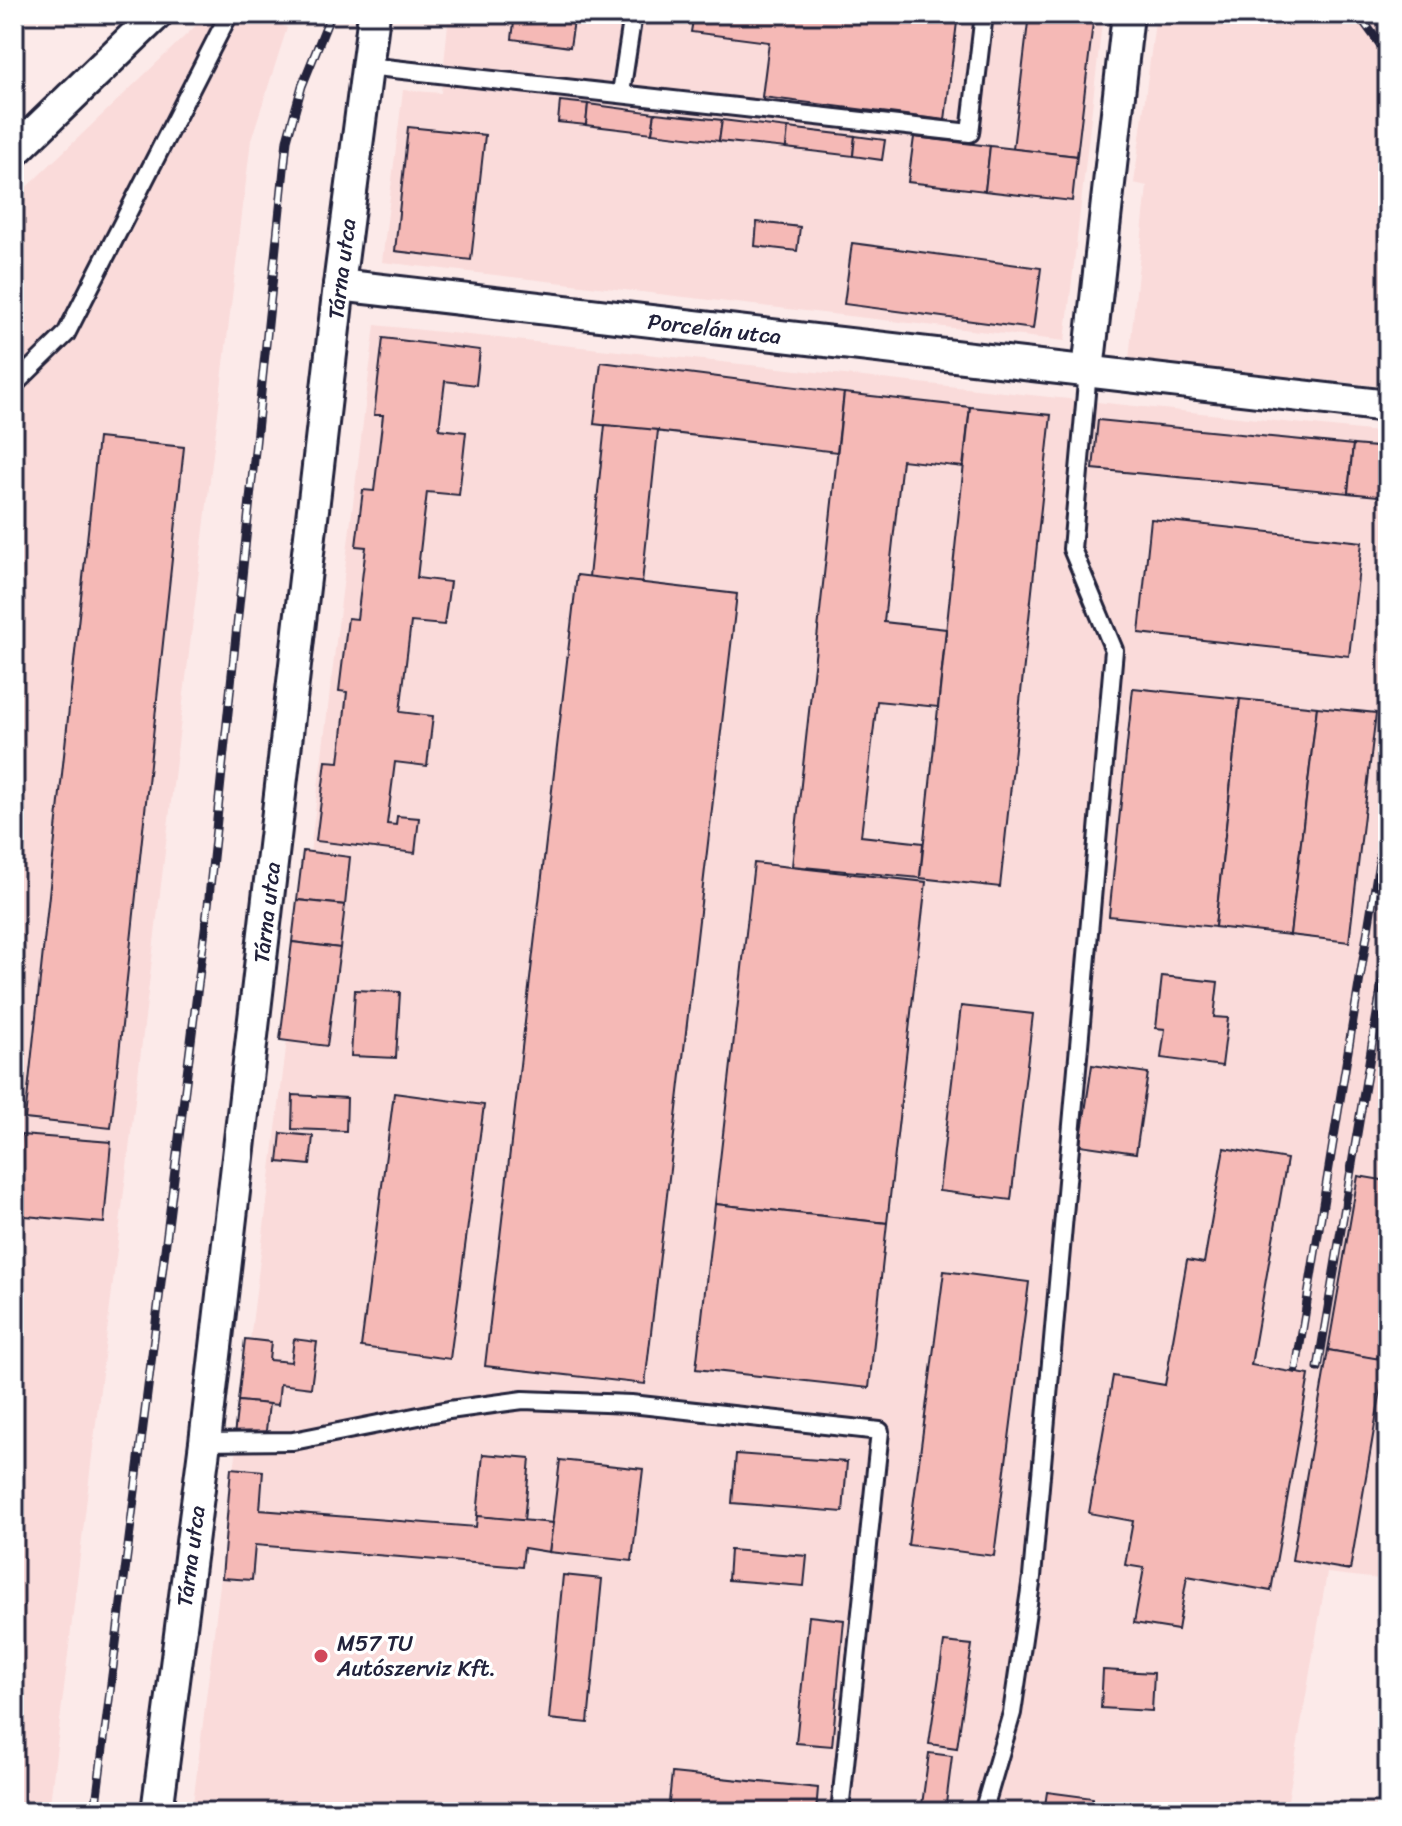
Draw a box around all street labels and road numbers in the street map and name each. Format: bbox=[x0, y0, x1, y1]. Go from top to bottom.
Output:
street label: Tárna utca bbox=[316, 216, 367, 322]
street label: Porcelán utca bbox=[646, 301, 783, 355]
street label: Tárna utca bbox=[241, 860, 292, 965]
street label: Tárna utca bbox=[164, 1503, 216, 1609]

